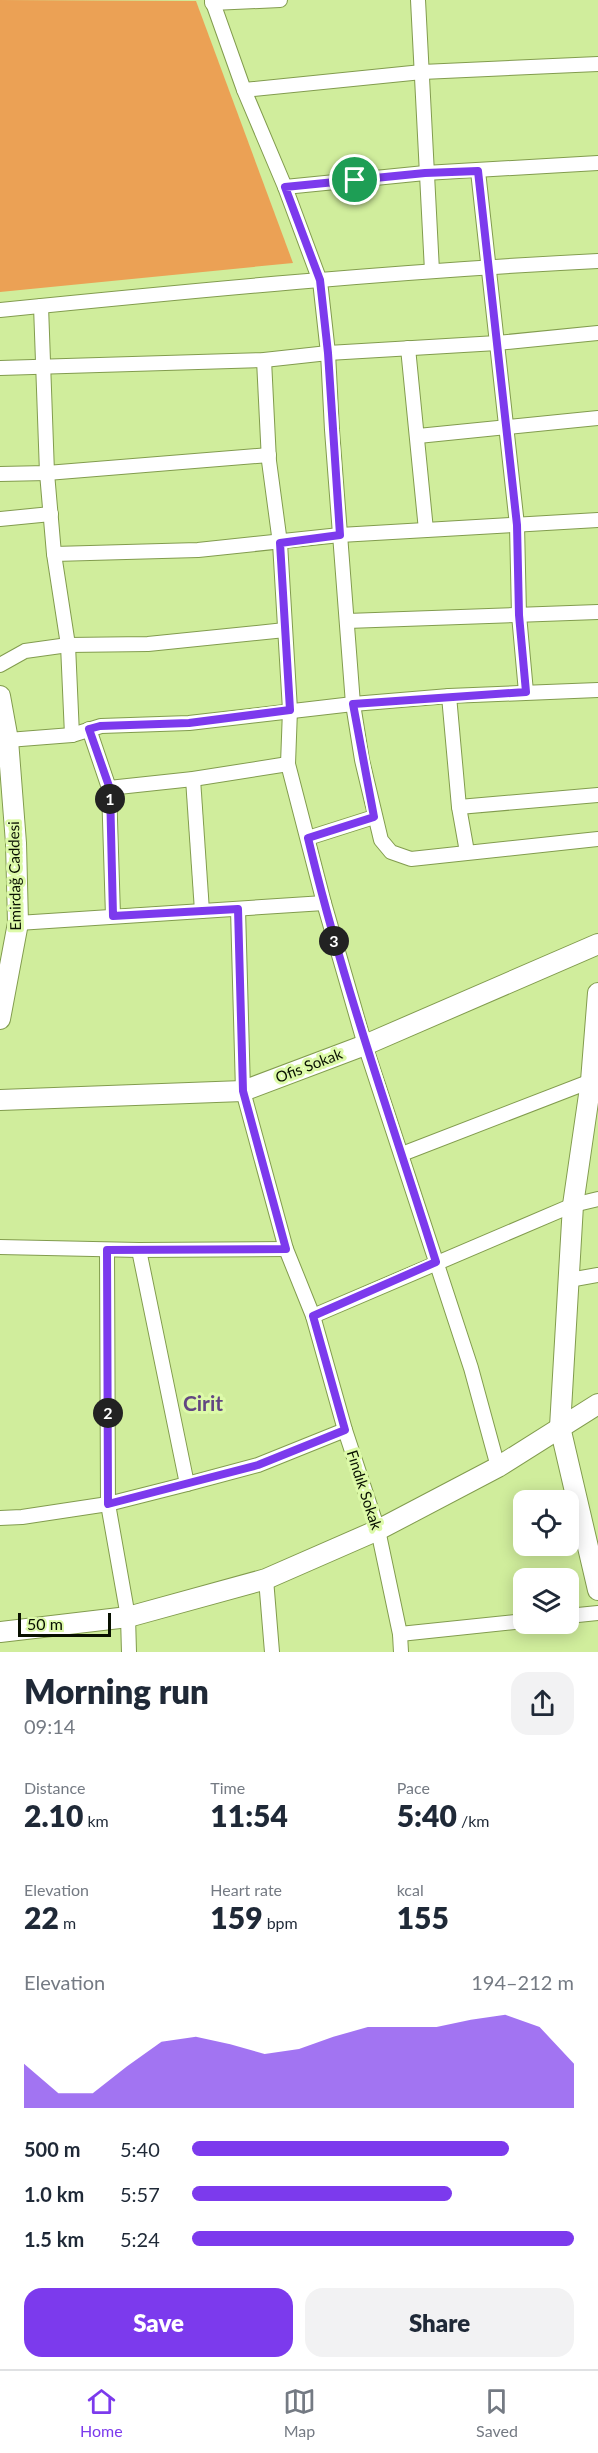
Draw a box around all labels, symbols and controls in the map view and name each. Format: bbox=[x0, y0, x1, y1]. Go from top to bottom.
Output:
pin bbox=[329, 154, 380, 205]
icon: arrive bbox=[338, 163, 371, 196]
pin: 1 bbox=[95, 784, 125, 814]
text: 1 bbox=[105, 789, 115, 808]
street label: Emirdağ Caddesi bbox=[4, 821, 24, 931]
pin: 3 bbox=[319, 926, 349, 956]
text: 3 bbox=[329, 931, 339, 950]
street label: Ofis Sokak bbox=[273, 1044, 345, 1086]
district label: Cirit bbox=[183, 1390, 223, 1415]
pin: 2 bbox=[93, 1398, 123, 1428]
text: 2 bbox=[103, 1403, 113, 1422]
street label: Fındık Sokak bbox=[344, 1448, 386, 1532]
map controls bbox=[513, 1490, 579, 1634]
button: locate bbox=[513, 1490, 579, 1556]
button: layers bbox=[513, 1568, 579, 1634]
scale bar bbox=[18, 1610, 111, 1638]
text: 50 m bbox=[27, 1614, 63, 1633]
text: Morning run bbox=[24, 1671, 209, 1711]
button: share bbox=[511, 1672, 574, 1735]
text: 09:14 bbox=[24, 1714, 75, 1738]
text: Distance bbox=[24, 1778, 85, 1797]
text: Time bbox=[210, 1778, 245, 1797]
text: Pace bbox=[397, 1778, 430, 1797]
text: 2.10 bbox=[24, 1797, 83, 1833]
text: 11:54 bbox=[210, 1797, 288, 1833]
text: 5:40 bbox=[397, 1797, 457, 1833]
text: km bbox=[83, 1811, 109, 1830]
text: /km bbox=[457, 1811, 489, 1830]
text: Elevation bbox=[24, 1880, 89, 1899]
text: Heart rate bbox=[210, 1880, 282, 1899]
text: kcal bbox=[397, 1880, 424, 1899]
text: 22 bbox=[24, 1899, 59, 1935]
text: 159 bbox=[210, 1899, 263, 1935]
text: 155 bbox=[397, 1899, 449, 1935]
text: m bbox=[59, 1913, 76, 1932]
text: bpm bbox=[263, 1913, 298, 1932]
text: Elevation bbox=[24, 1970, 105, 1994]
text: 194–212 m bbox=[471, 1970, 574, 1994]
text: 500 m bbox=[24, 2137, 80, 2161]
text: 5:40 bbox=[120, 2137, 160, 2161]
text: 1.0 km bbox=[24, 2182, 84, 2206]
text: 5:57 bbox=[120, 2182, 160, 2206]
text: 1.5 km bbox=[24, 2227, 84, 2251]
text: 5:24 bbox=[120, 2227, 160, 2251]
button: Save bbox=[24, 2288, 293, 2357]
button: Share bbox=[305, 2288, 574, 2357]
tab: Home bbox=[80, 2385, 123, 2440]
tab: Map bbox=[283, 2385, 316, 2440]
tab: Saved bbox=[476, 2385, 518, 2440]

